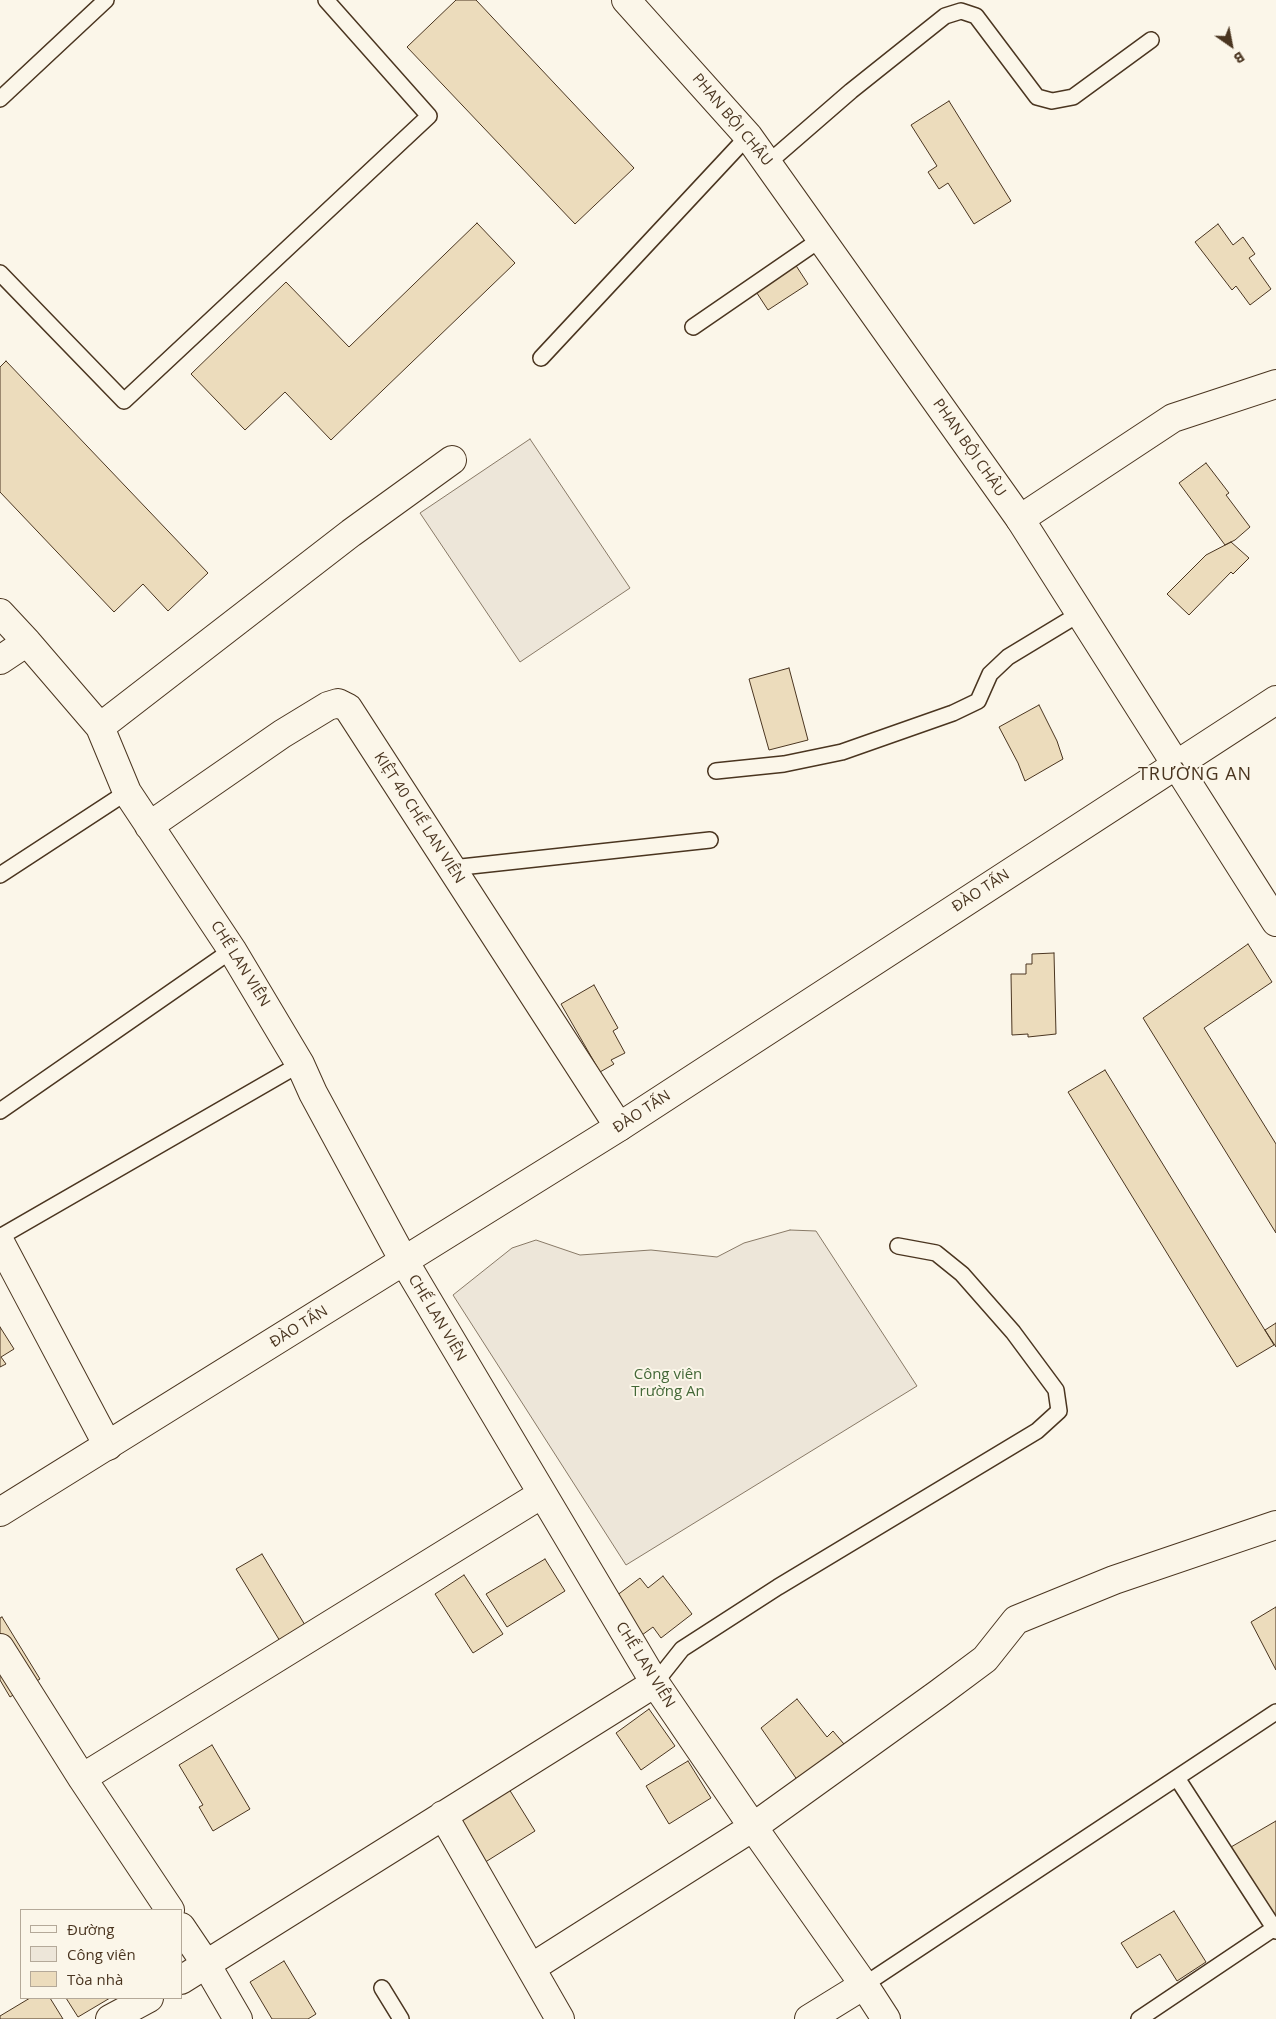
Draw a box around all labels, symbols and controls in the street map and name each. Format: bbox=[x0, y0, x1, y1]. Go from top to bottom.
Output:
north arrow bbox=[1206, 20, 1256, 70]
text: B bbox=[1230, 47, 1249, 69]
street label: PHAN BỘI CHÂU bbox=[688, 70, 776, 170]
street label: PHAN BỘI CHÂU bbox=[929, 396, 1009, 500]
street label: KIỆT 40 CHẾ LAN VIÊN bbox=[370, 749, 468, 887]
district label: TRƯỜNG AN bbox=[1137, 764, 1253, 786]
street label: ĐÀO TẤN bbox=[949, 866, 1013, 916]
street label: CHẾ LAN VIÊN bbox=[206, 918, 274, 1010]
street label: ĐÀO TẤN bbox=[610, 1087, 674, 1137]
street label: CHẾ LAN VIÊN bbox=[404, 1271, 470, 1365]
street label: ĐÀO TẤN bbox=[267, 1302, 331, 1352]
park label: Công viên Trường An bbox=[631, 1366, 705, 1401]
street label: CHẾ LAN VIÊN bbox=[611, 1619, 679, 1711]
legend bbox=[20, 1909, 182, 1999]
text: Đường bbox=[67, 1919, 114, 1939]
text: Công viên bbox=[67, 1944, 136, 1964]
text: Tòa nhà bbox=[67, 1969, 123, 1989]

